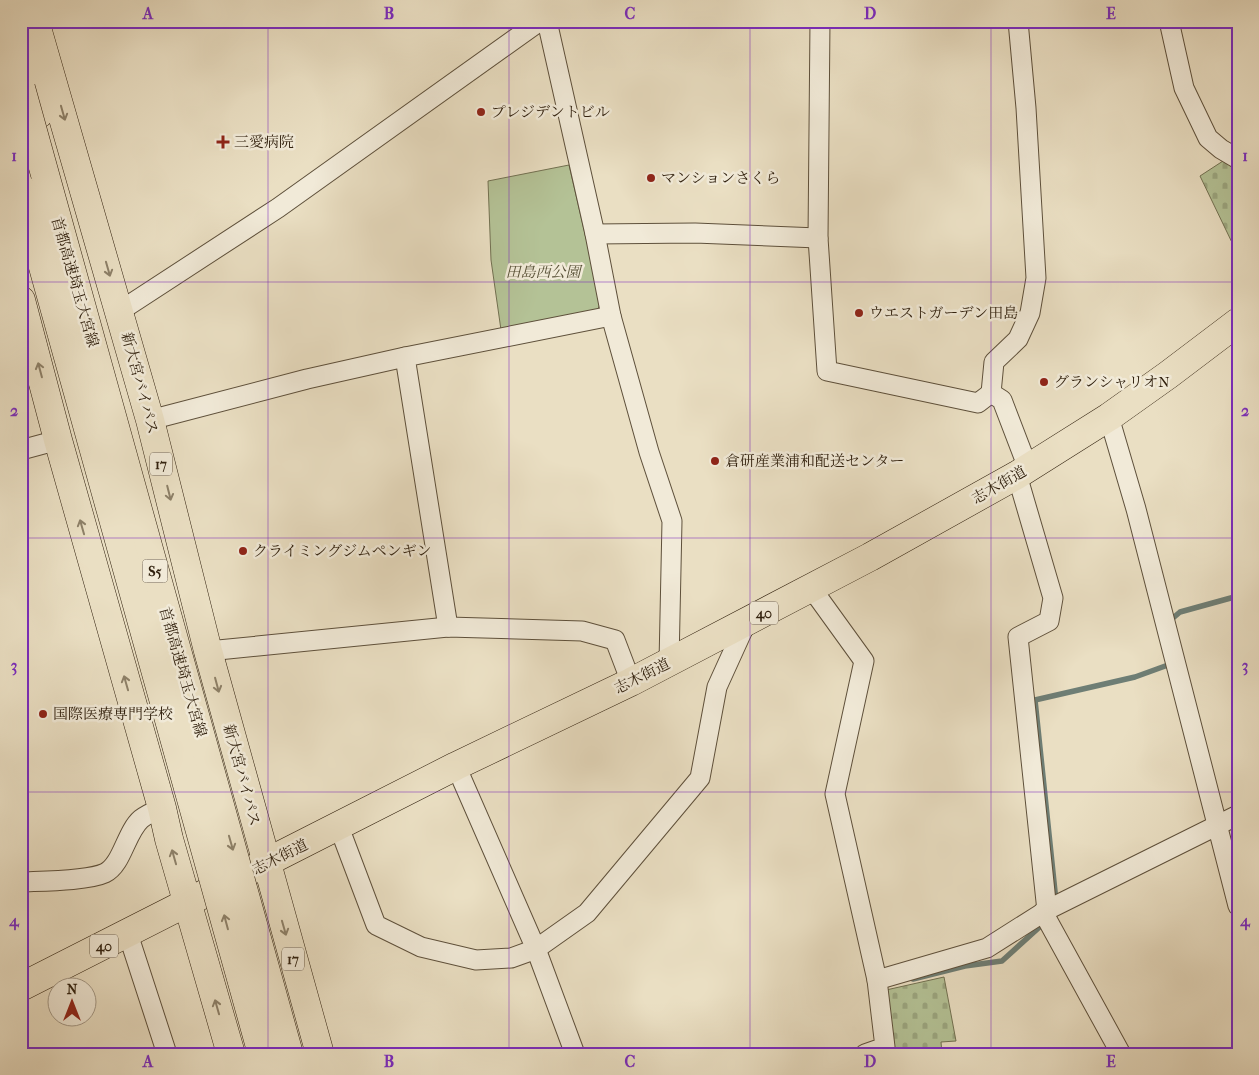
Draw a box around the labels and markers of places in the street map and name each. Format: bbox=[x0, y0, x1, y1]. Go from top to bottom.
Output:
place label: プレジデントビル bbox=[491, 103, 610, 121]
marker: プレジデントビル bbox=[475, 106, 487, 118]
place label: 三愛病院 bbox=[234, 133, 294, 151]
marker: 三愛病院 bbox=[216, 135, 230, 149]
place label: マンションさくら bbox=[661, 169, 780, 187]
marker: マンションさくら bbox=[645, 172, 657, 184]
place label: ウエストガーデン田島 bbox=[869, 304, 1018, 322]
marker: ウエストガーデン田島 bbox=[853, 307, 865, 319]
place label: グランシャリオN bbox=[1054, 373, 1170, 391]
marker: グランシャリオN bbox=[1038, 376, 1050, 388]
place label: 倉研産業浦和配送センター bbox=[725, 452, 904, 470]
marker: 倉研産業浦和配送センター bbox=[709, 455, 721, 467]
place label: クライミングジムペンギン bbox=[253, 542, 432, 560]
marker: クライミングジムペンギン bbox=[237, 545, 249, 557]
place label: 国際医療専門学校 bbox=[53, 705, 173, 723]
marker: 国際医療専門学校 bbox=[37, 708, 49, 720]

